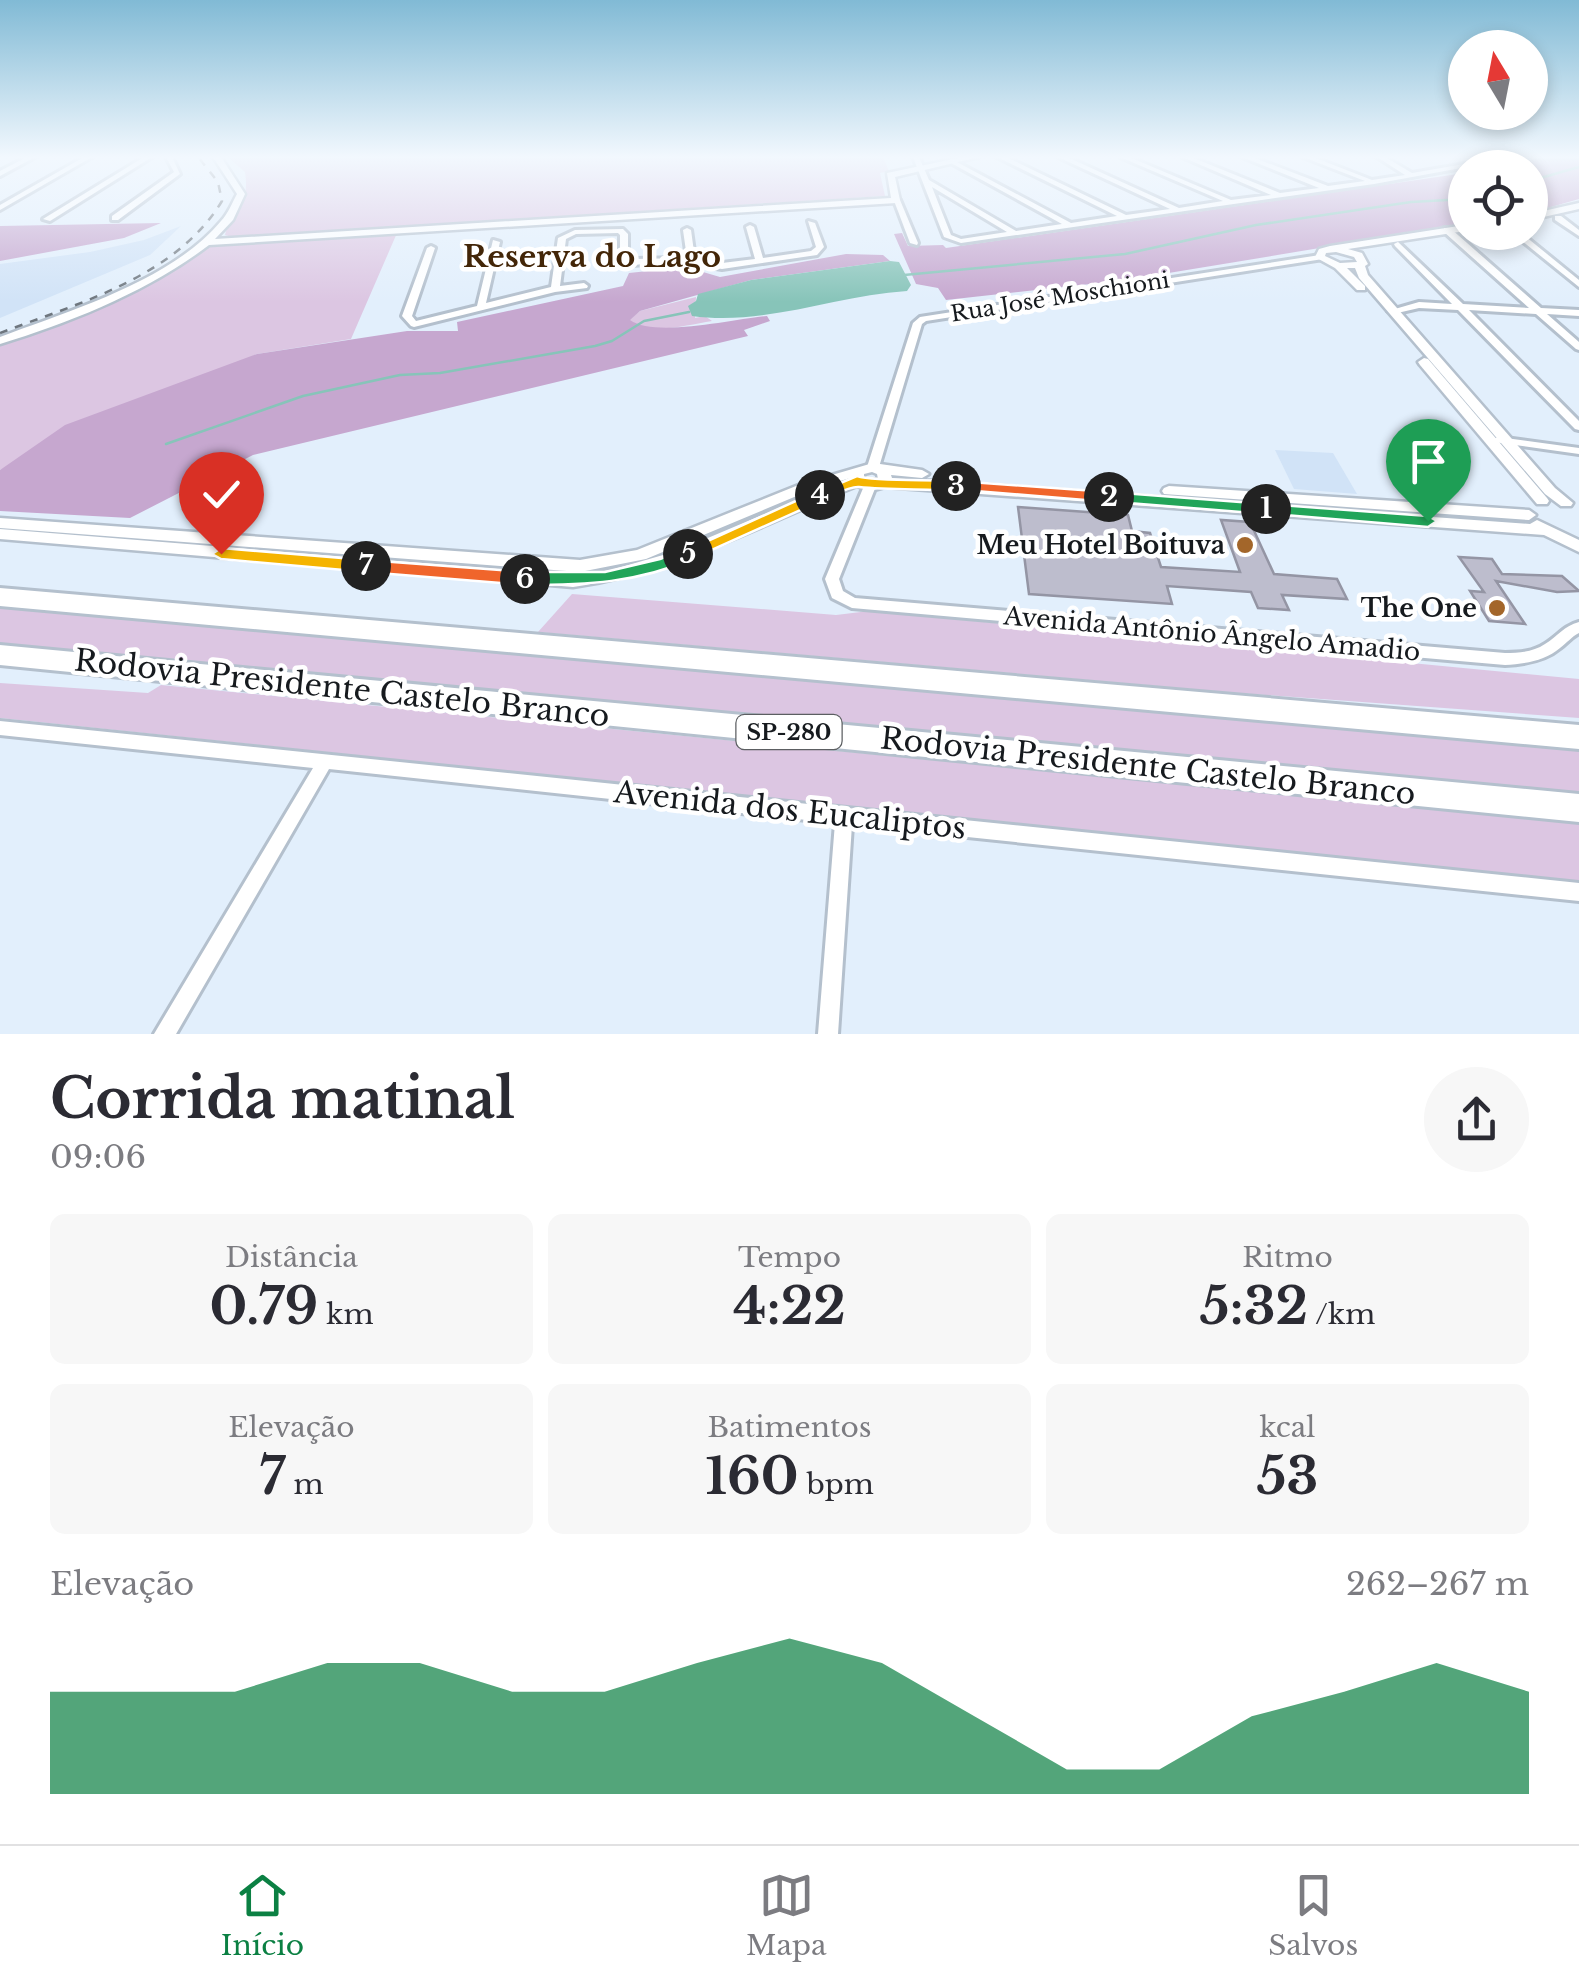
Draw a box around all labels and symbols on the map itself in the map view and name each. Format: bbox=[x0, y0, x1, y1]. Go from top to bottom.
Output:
north arrow bbox=[1448, 30, 1548, 130]
district label: Reserva do Lago bbox=[463, 238, 721, 275]
street label: Rua José Moschioni bbox=[949, 266, 1172, 328]
pin bbox=[1386, 419, 1471, 522]
pin bbox=[179, 452, 264, 555]
pin: 3 bbox=[931, 461, 981, 511]
pin: 4 bbox=[795, 470, 845, 520]
pin: 2 bbox=[1084, 472, 1134, 522]
pin: 1 bbox=[1241, 484, 1291, 534]
pin: 5 bbox=[663, 529, 713, 579]
place label: Meu Hotel Boituva bbox=[977, 530, 1226, 561]
marker: Meu Hotel Boituva bbox=[1234, 534, 1256, 556]
pin: 7 bbox=[341, 541, 391, 591]
pin: 6 bbox=[500, 554, 550, 604]
place label: The One bbox=[1361, 593, 1477, 624]
marker: The One bbox=[1486, 597, 1508, 619]
street label: Avenida Antônio Ângelo Amadio bbox=[1001, 599, 1422, 668]
street label: Rodovia Presidente Castelo Branco bbox=[73, 642, 611, 734]
road number: SP-280 bbox=[736, 715, 842, 749]
street label: Rodovia Presidente Castelo Branco bbox=[879, 720, 1417, 812]
street label: Avenida dos Eucaliptos bbox=[611, 773, 968, 847]

